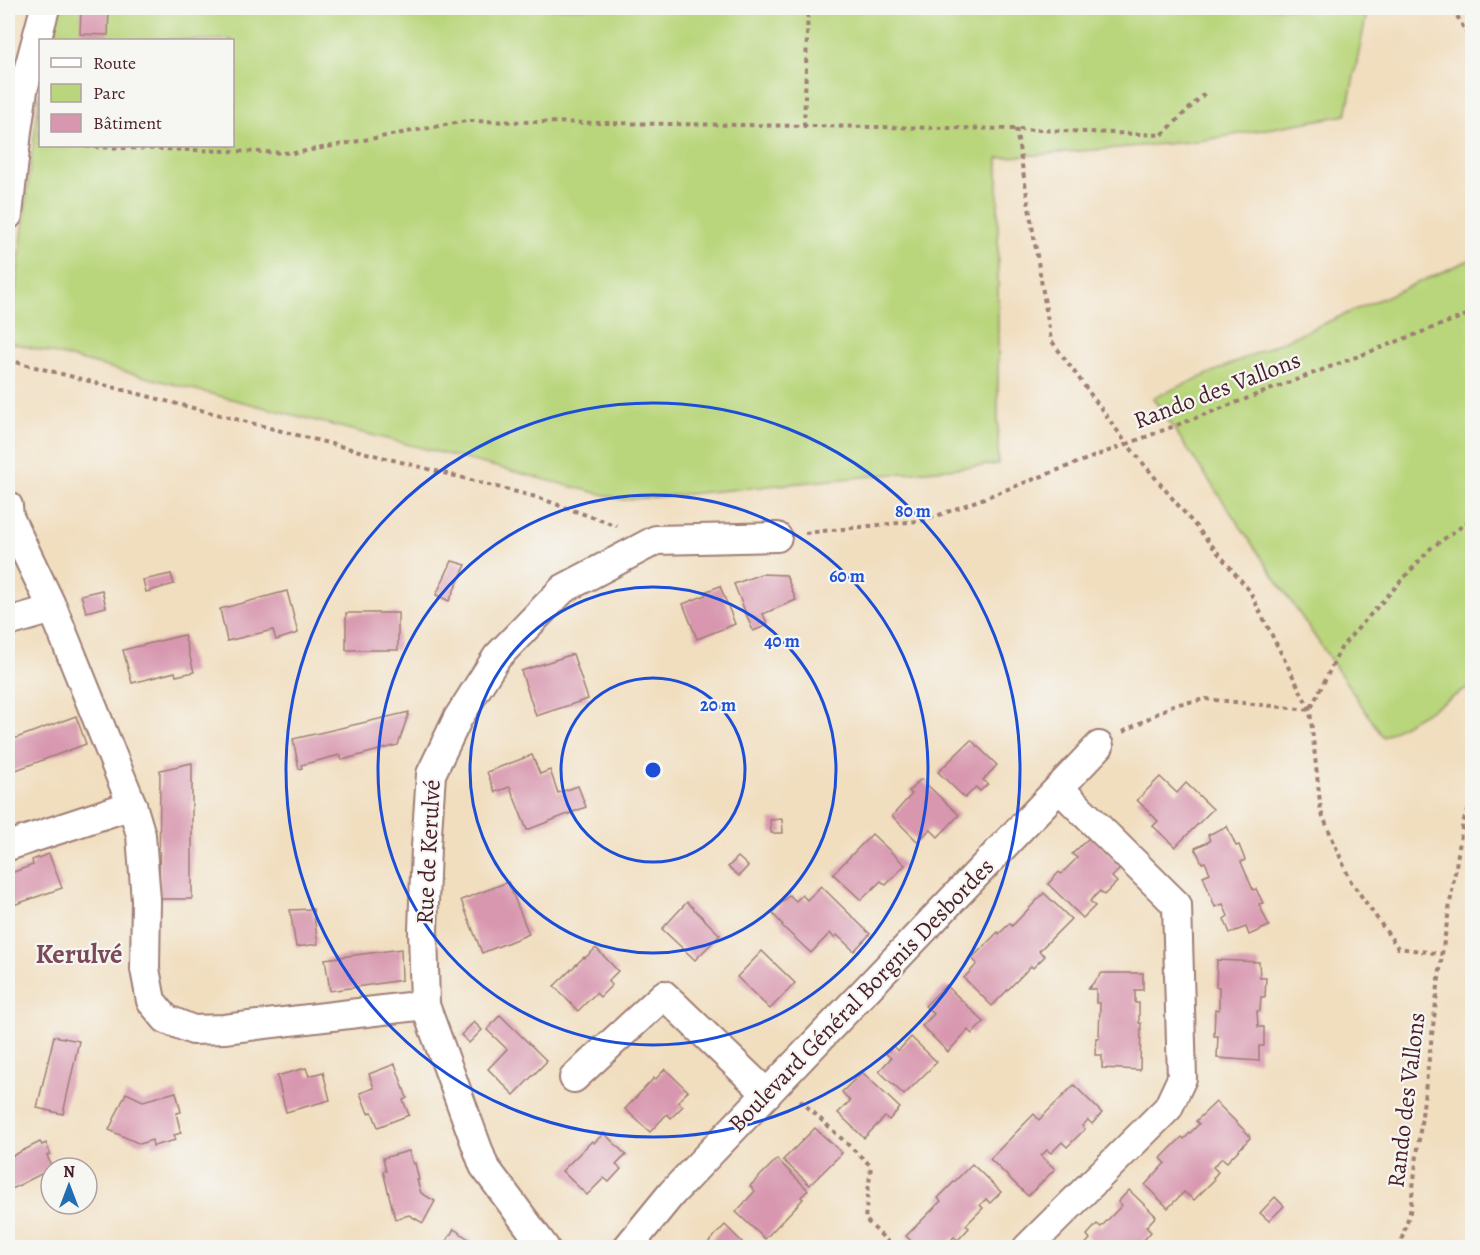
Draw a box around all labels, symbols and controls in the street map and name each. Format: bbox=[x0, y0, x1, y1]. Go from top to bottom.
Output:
legend bbox=[39, 39, 234, 147]
text: Route bbox=[93, 51, 136, 75]
text: Parc bbox=[93, 81, 125, 105]
text: Bâtiment bbox=[93, 111, 162, 135]
street label: Rando des Vallons bbox=[1129, 343, 1305, 437]
text: 80 m bbox=[895, 499, 931, 523]
text: 60 m bbox=[829, 564, 865, 588]
text: 40 m bbox=[764, 629, 800, 653]
text: 20 m bbox=[700, 693, 736, 717]
centre of rings bbox=[643, 760, 663, 780]
street label: Rue de Kerulvé bbox=[408, 779, 448, 925]
street label: Boulevard Général Borgnis Desbordes bbox=[721, 851, 1001, 1139]
district label: Kerulvé bbox=[36, 936, 122, 972]
street label: Rando des Vallons bbox=[1379, 1010, 1433, 1190]
north arrow bbox=[39, 1156, 99, 1216]
text: N bbox=[63, 1161, 75, 1183]

